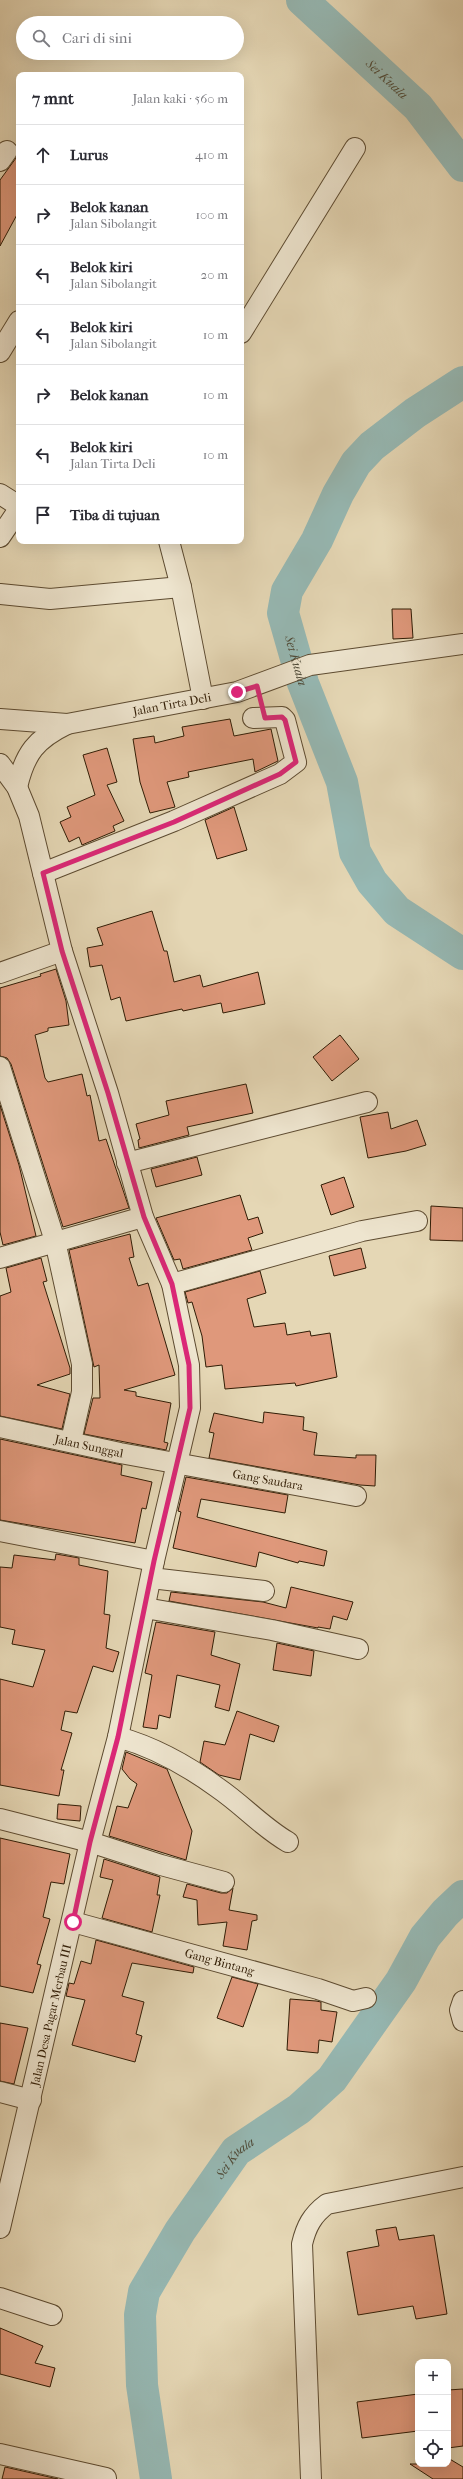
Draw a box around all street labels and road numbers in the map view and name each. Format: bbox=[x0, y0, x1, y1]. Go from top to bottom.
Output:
street label: Jalan Tirta Deli bbox=[131, 690, 213, 719]
street label: Jalan Sunggal bbox=[52, 1432, 125, 1461]
street label: Gang Saudara bbox=[231, 1467, 305, 1493]
street label: Jalan Desa Pagar Merbau III bbox=[28, 1942, 74, 2088]
street label: Gang Bintang bbox=[183, 1946, 257, 1978]

